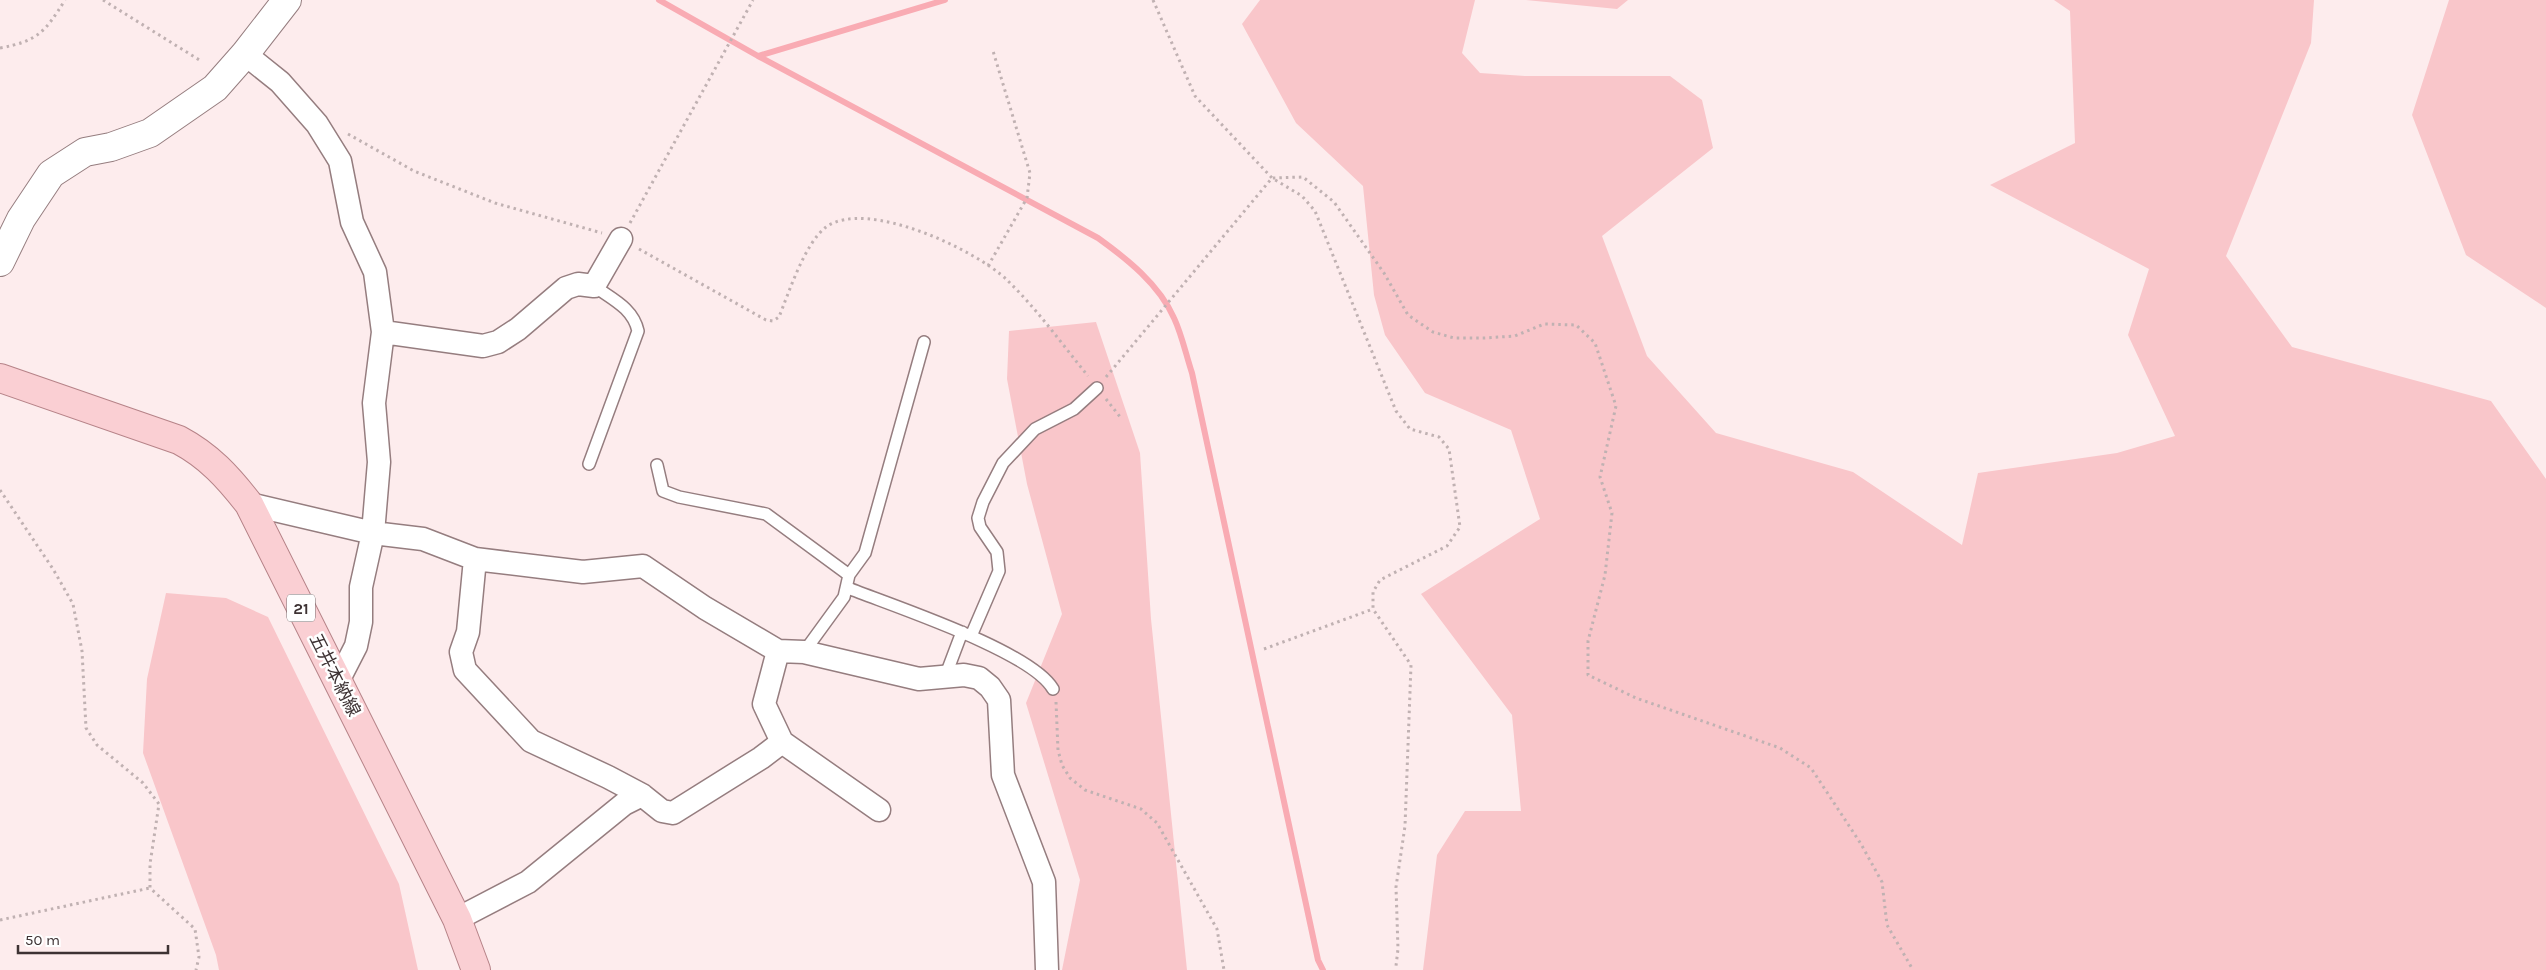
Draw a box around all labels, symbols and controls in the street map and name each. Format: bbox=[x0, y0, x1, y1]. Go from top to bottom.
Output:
road number: 21 bbox=[287, 594, 315, 622]
street label: 五井本納線 bbox=[305, 630, 365, 720]
scale bar bbox=[18, 922, 168, 954]
text: 50 m bbox=[25, 931, 60, 949]

